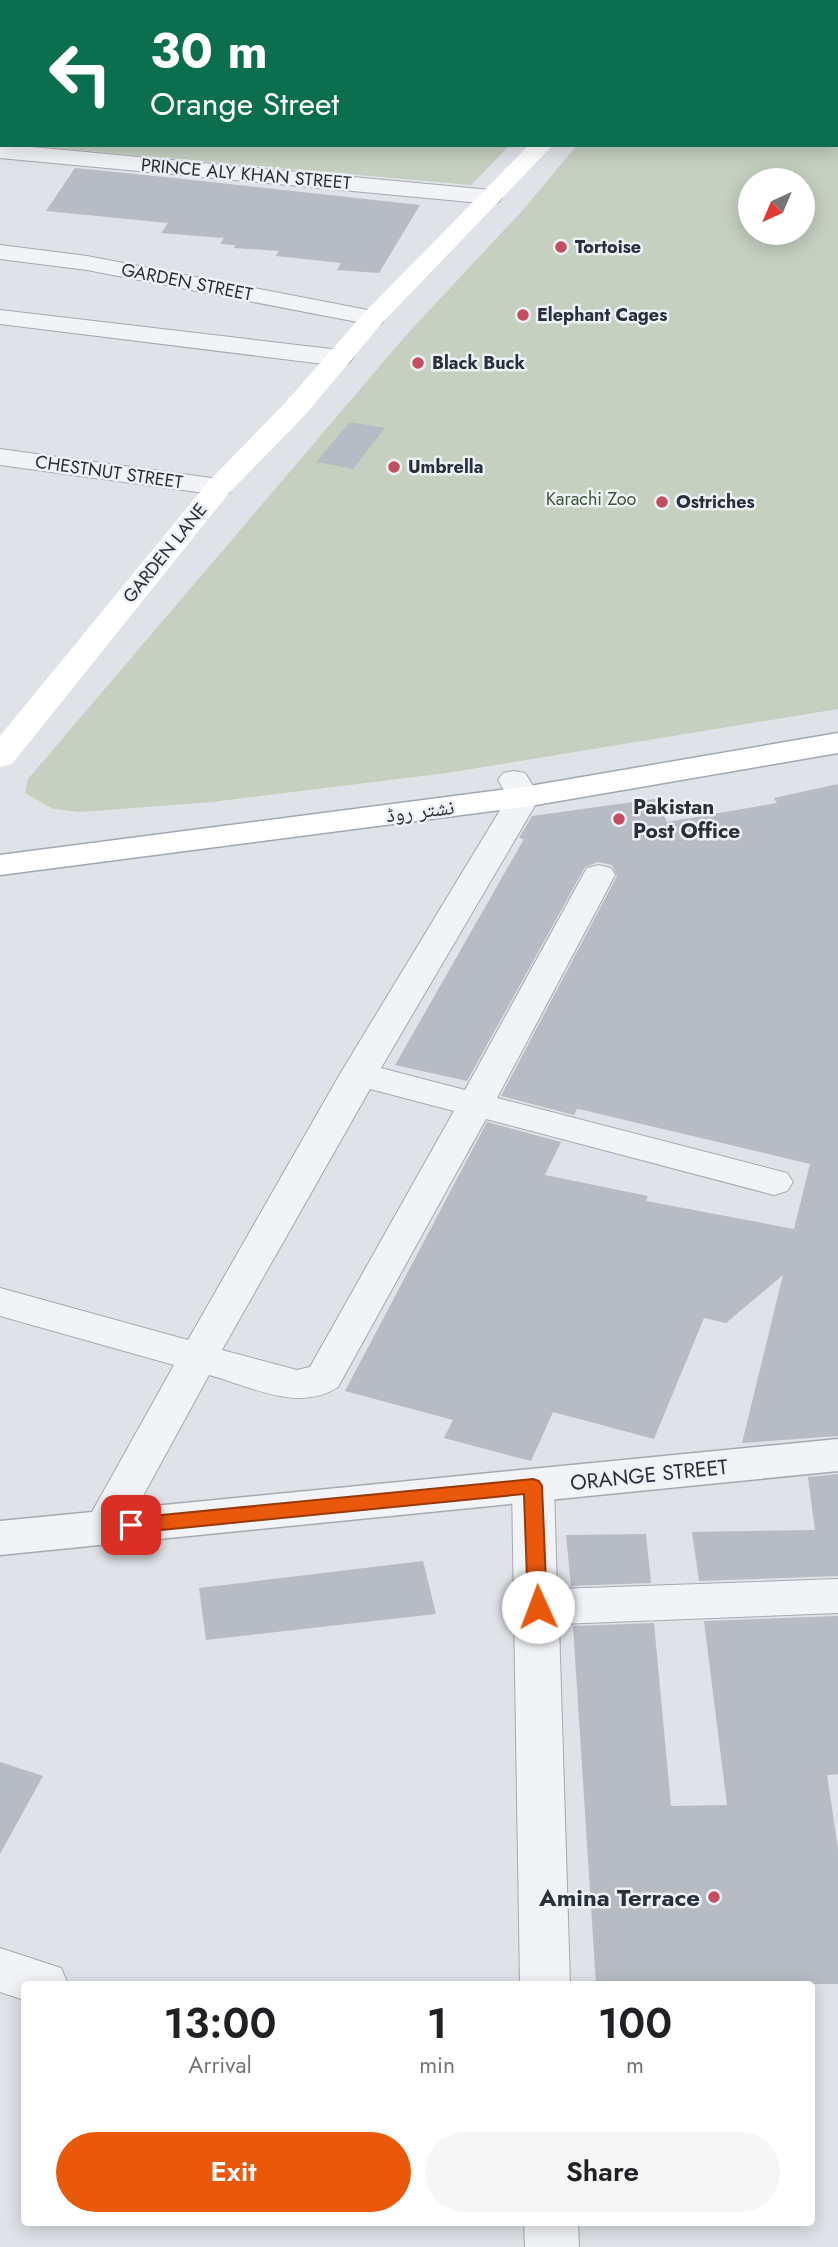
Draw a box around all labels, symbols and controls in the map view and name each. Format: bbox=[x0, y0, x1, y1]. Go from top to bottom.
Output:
text: 30 m bbox=[150, 16, 268, 86]
icon: left bbox=[35, 28, 126, 119]
text: Orange Street bbox=[150, 81, 339, 127]
street label: PRINCE ALY KHAN STREET bbox=[140, 152, 353, 196]
north arrow bbox=[738, 168, 816, 245]
map controls bbox=[738, 168, 815, 245]
place label: Tortoise bbox=[575, 234, 641, 260]
marker: Tortoise bbox=[553, 239, 569, 255]
street label: GARDEN STREET bbox=[119, 257, 256, 308]
place label: Elephant Cages bbox=[537, 302, 667, 328]
marker: Elephant Cages bbox=[515, 307, 531, 323]
place label: Black Buck bbox=[432, 350, 525, 376]
marker: Black Buck bbox=[410, 355, 426, 371]
street label: CHESTNUT STREET bbox=[34, 449, 185, 495]
place label: Umbrella bbox=[408, 454, 483, 480]
marker: Umbrella bbox=[386, 459, 402, 475]
park label: Karachi Zoo bbox=[546, 486, 637, 512]
place label: Ostriches bbox=[676, 489, 755, 515]
marker: Ostriches bbox=[654, 494, 670, 510]
street label: GARDEN LANE bbox=[117, 498, 213, 608]
street label: نشتر روڈ bbox=[384, 792, 456, 830]
place label: Pakistan Post Office bbox=[633, 792, 740, 846]
marker: Pakistan Post Office bbox=[611, 811, 627, 827]
street label: ORANGE STREET bbox=[569, 1452, 730, 1498]
pin bbox=[101, 1495, 161, 1555]
icon: arrive bbox=[112, 1506, 150, 1544]
position arrow bbox=[501, 1570, 575, 1644]
place label: Amina Terrace bbox=[538, 1880, 700, 1915]
marker: Amina Terrace bbox=[706, 1889, 722, 1905]
text: 13:00 bbox=[164, 1993, 277, 2054]
text: 1 bbox=[427, 1993, 447, 2054]
text: 100 bbox=[598, 1993, 672, 2054]
text: Arrival bbox=[188, 2048, 252, 2082]
text: min bbox=[419, 2048, 455, 2082]
text: m bbox=[626, 2048, 644, 2082]
button: Exit bbox=[56, 2132, 411, 2212]
button: Share bbox=[425, 2132, 780, 2212]

